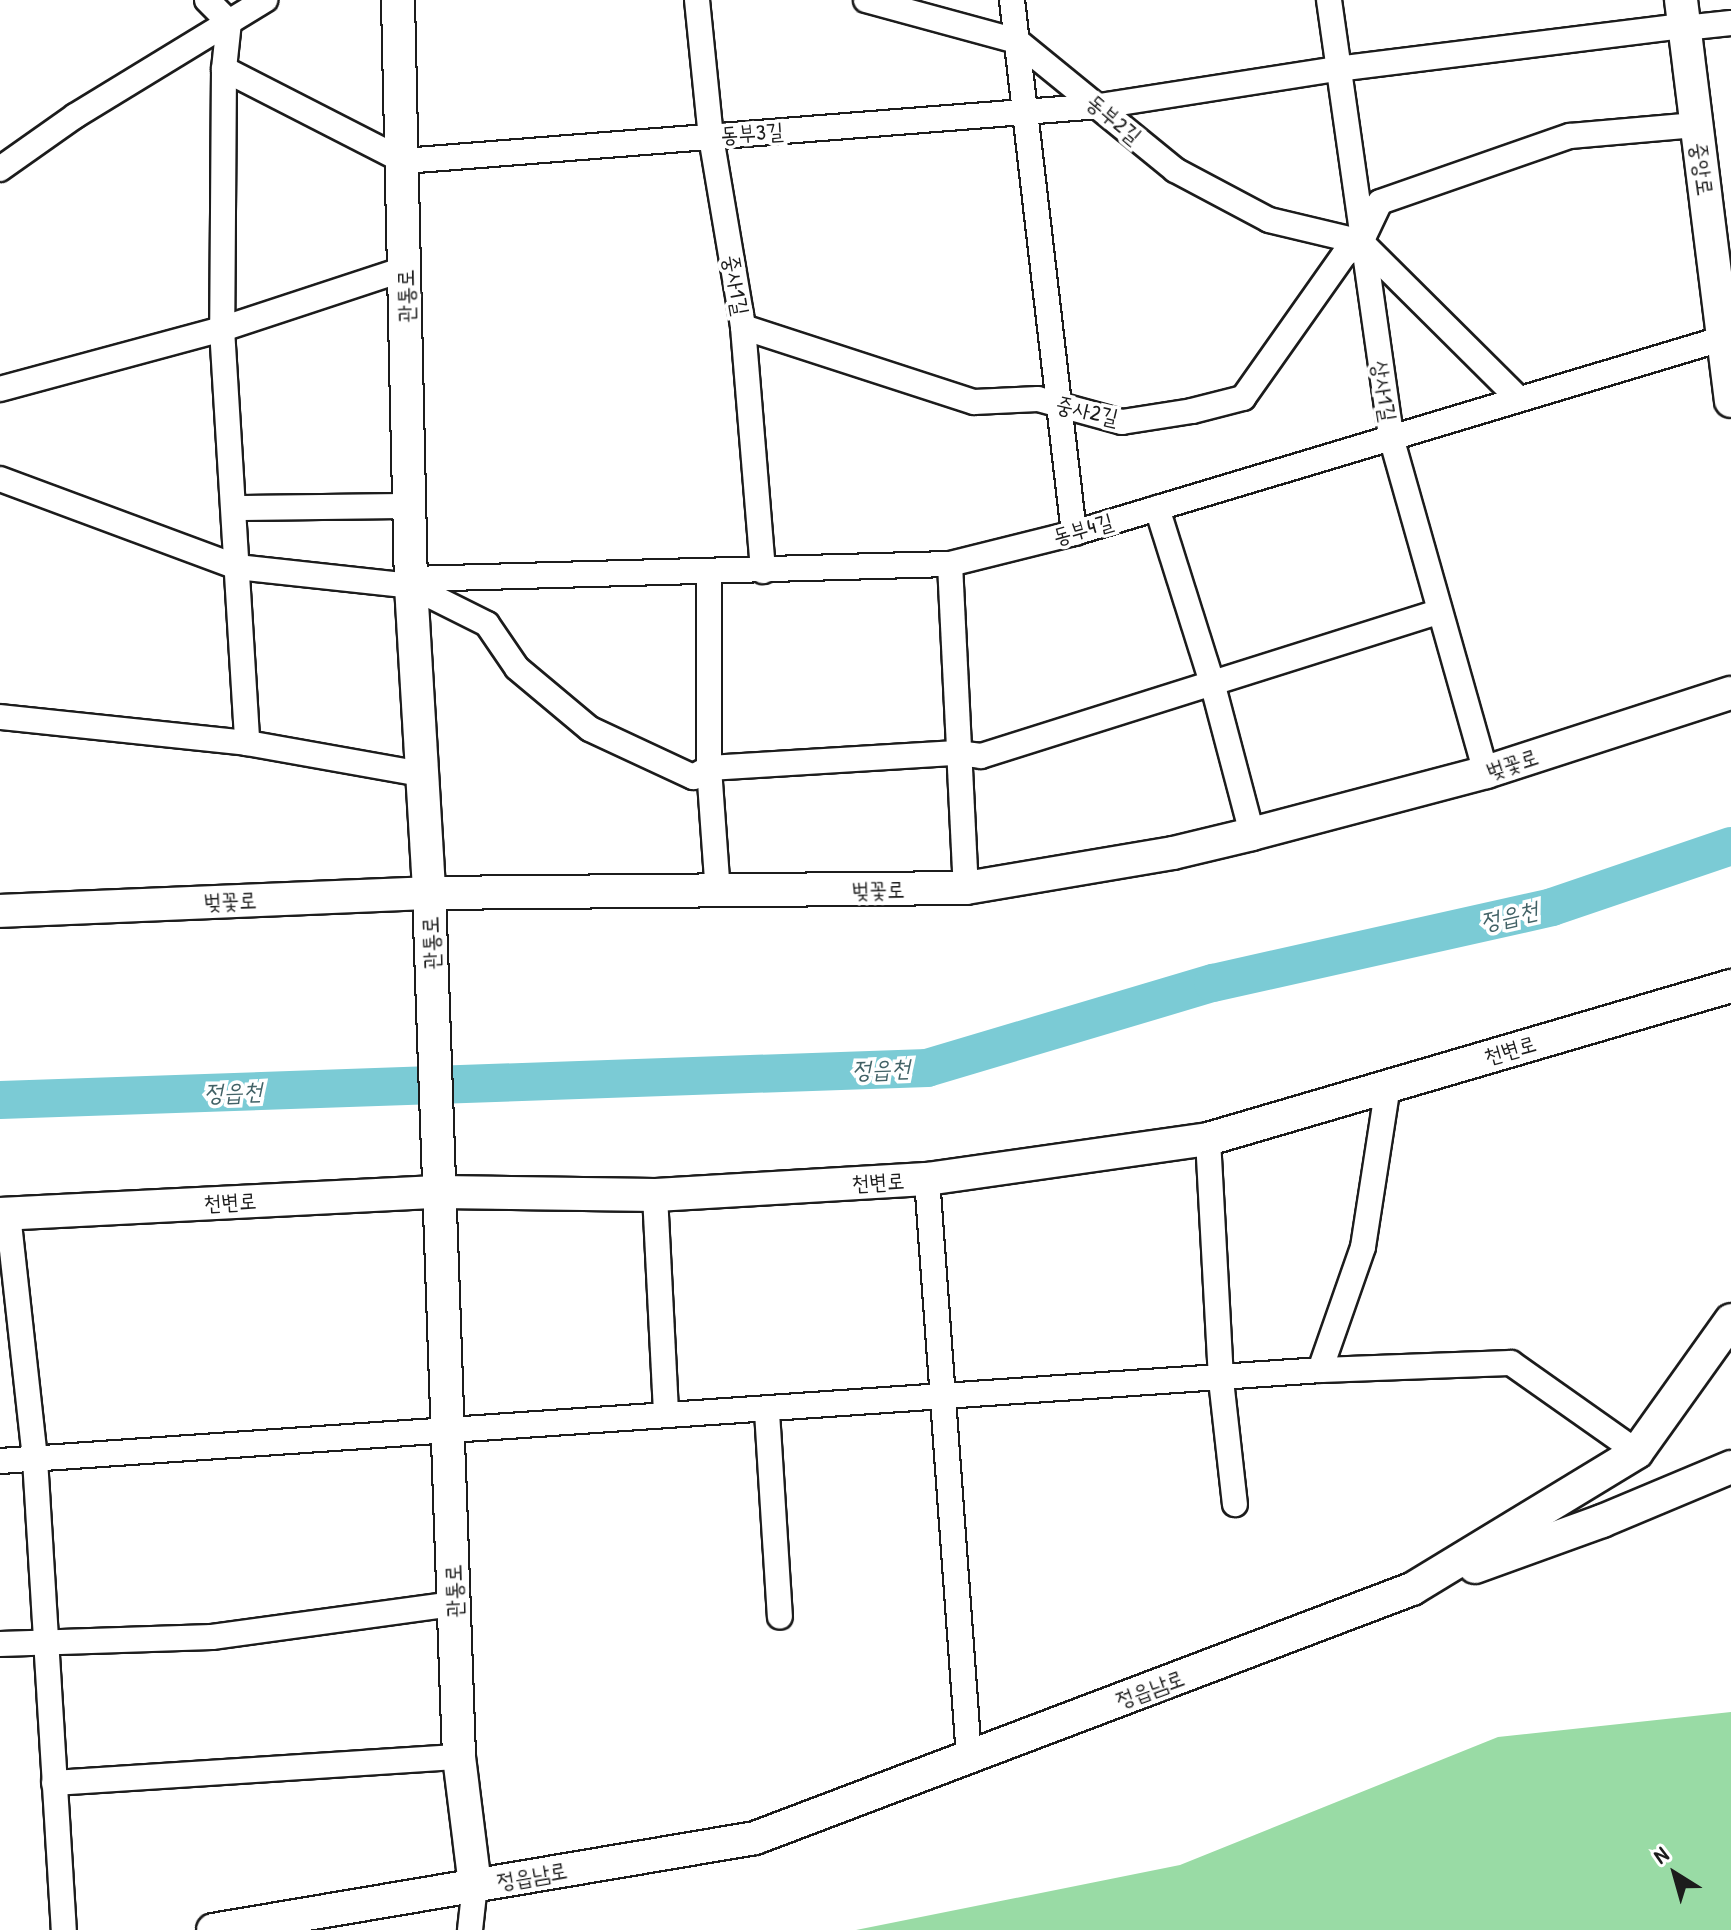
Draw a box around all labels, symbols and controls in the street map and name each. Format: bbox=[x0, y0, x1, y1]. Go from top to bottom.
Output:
street label: 동부2길 bbox=[1081, 89, 1147, 149]
street label: 동부3길 bbox=[720, 118, 784, 148]
street label: 중앙로 bbox=[1685, 141, 1719, 197]
street label: 중사1길 bbox=[718, 253, 754, 317]
street label: 관통로 bbox=[392, 269, 420, 323]
street label: 상사1길 bbox=[1366, 359, 1402, 423]
street label: 중사2길 bbox=[1053, 391, 1121, 431]
street label: 동부4길 bbox=[1050, 508, 1116, 550]
street label: 벚꽃로 bbox=[1483, 743, 1541, 785]
street label: 벚꽃로 bbox=[851, 876, 905, 904]
street label: 벚꽃로 bbox=[203, 887, 257, 915]
water label: 정읍천 bbox=[1478, 895, 1540, 937]
street label: 관통로 bbox=[417, 916, 445, 970]
street label: 천변로 bbox=[1481, 1030, 1539, 1070]
water label: 정읍천 bbox=[852, 1054, 910, 1084]
water label: 정읍천 bbox=[204, 1077, 262, 1107]
street label: 천변로 bbox=[851, 1167, 905, 1197]
street label: 천변로 bbox=[203, 1187, 257, 1217]
street label: 관통로 bbox=[440, 1564, 468, 1618]
street label: 정읍남로 bbox=[1112, 1664, 1188, 1714]
north arrow bbox=[1635, 1834, 1715, 1914]
text: N bbox=[1647, 1839, 1674, 1870]
street label: 정읍남로 bbox=[495, 1857, 569, 1895]

